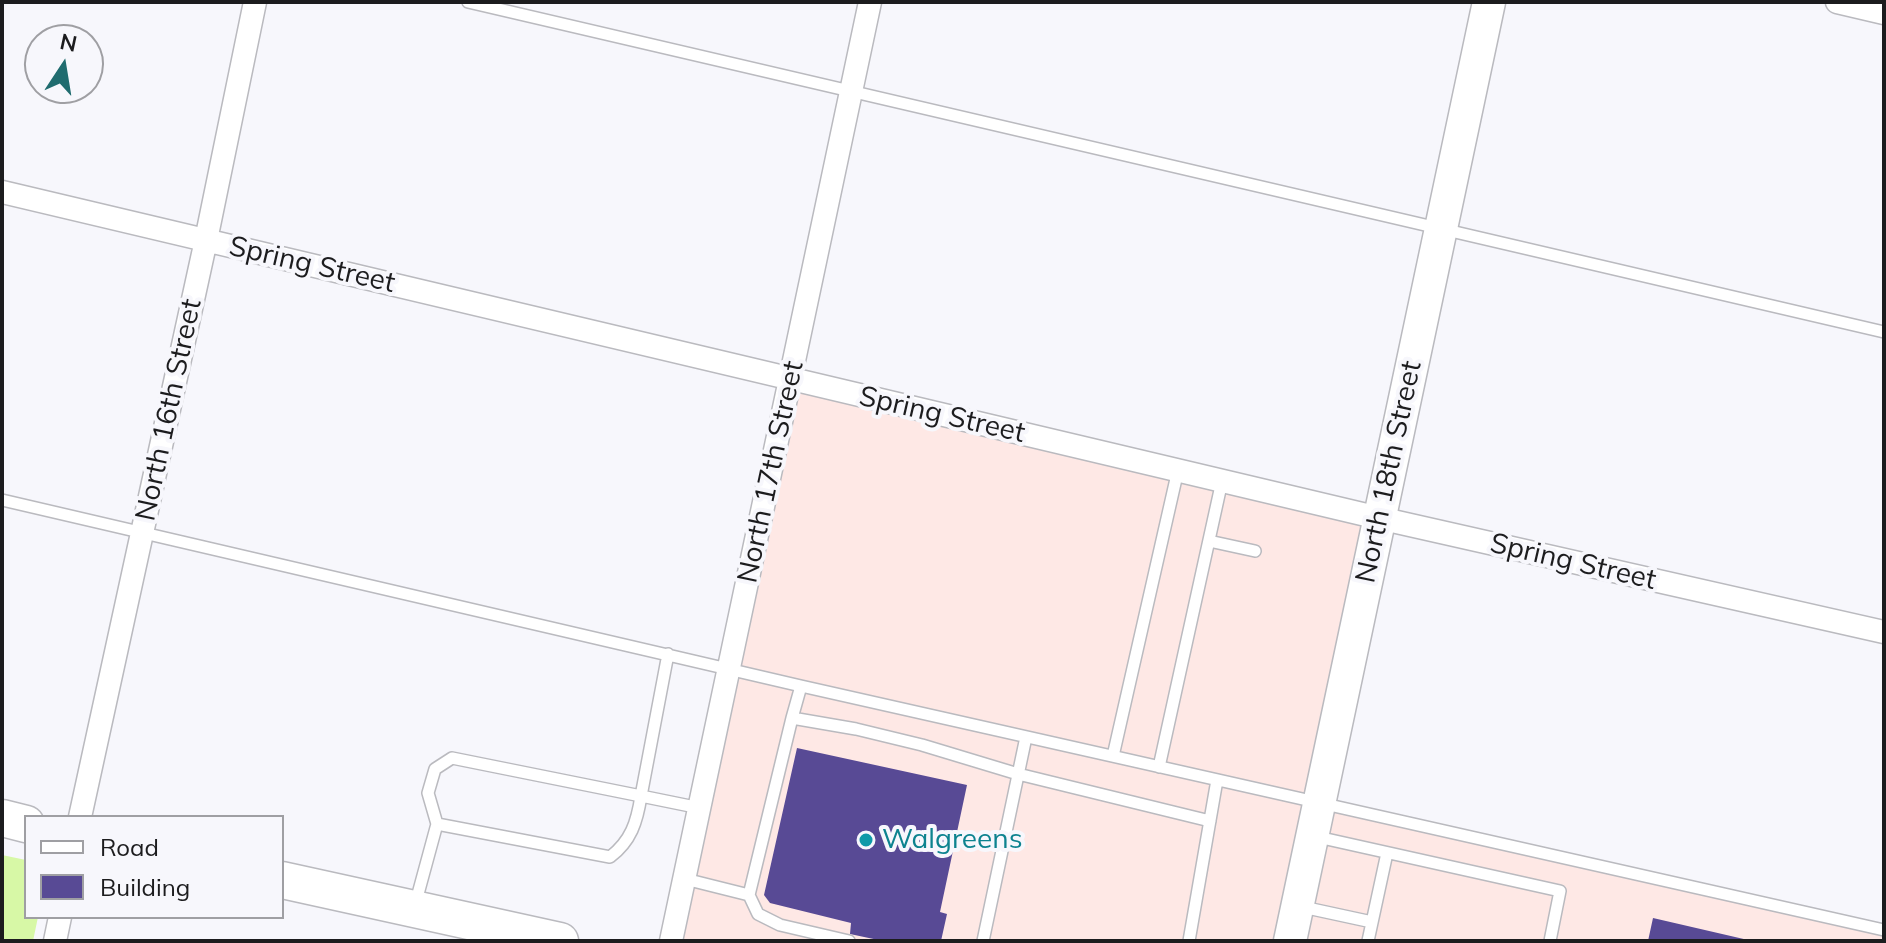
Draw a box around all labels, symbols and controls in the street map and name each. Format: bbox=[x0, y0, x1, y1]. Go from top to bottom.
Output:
north arrow bbox=[24, 24, 104, 104]
text: N bbox=[58, 27, 80, 58]
street label: Spring Street bbox=[226, 230, 398, 300]
street label: North 16th Street bbox=[129, 296, 209, 524]
street label: North 17th Street bbox=[731, 358, 811, 586]
street label: North 18th Street bbox=[1349, 358, 1429, 586]
street label: Spring Street bbox=[856, 380, 1028, 450]
street label: Spring Street bbox=[1487, 527, 1659, 597]
legend bbox=[24, 815, 284, 919]
place label: Walgreens bbox=[882, 823, 1023, 857]
marker: Walgreens bbox=[857, 831, 875, 849]
text: Road bbox=[100, 832, 159, 862]
text: Building bbox=[100, 872, 190, 902]

